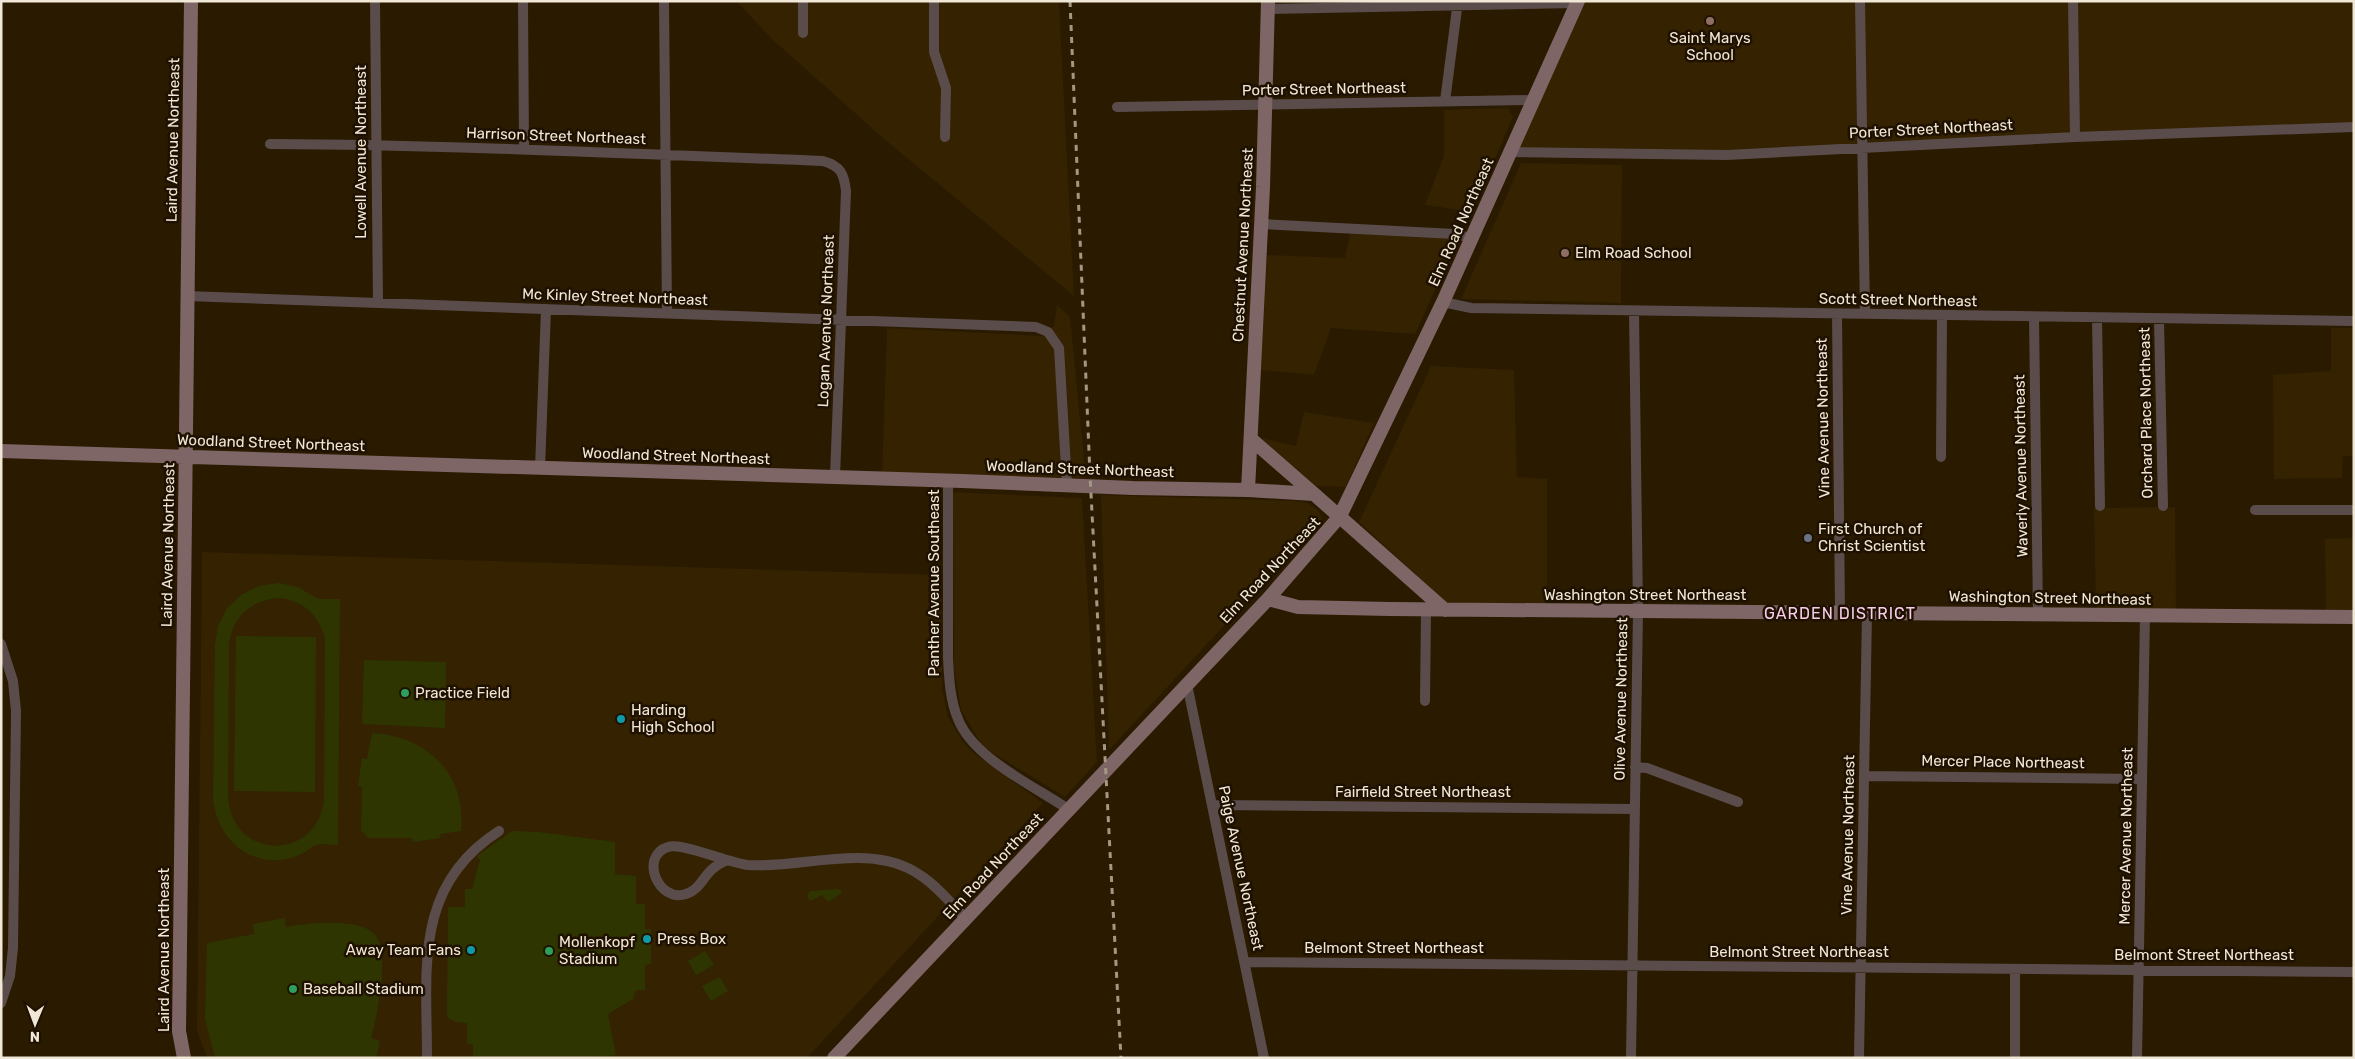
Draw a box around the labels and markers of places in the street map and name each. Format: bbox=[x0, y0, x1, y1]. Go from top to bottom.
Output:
marker: Saint Marys School bbox=[1704, 15, 1716, 27]
place label: Saint Marys School bbox=[1669, 29, 1751, 64]
place label: Elm Road School bbox=[1575, 244, 1692, 262]
marker: Elm Road School bbox=[1559, 247, 1571, 259]
place label: First Church of Christ Scientist bbox=[1818, 520, 1925, 555]
marker: First Church of Christ Scientist bbox=[1802, 532, 1814, 544]
place label: Practice Field bbox=[415, 684, 510, 702]
marker: Practice Field bbox=[399, 687, 411, 699]
place label: Harding High School bbox=[631, 701, 715, 736]
marker: Harding High School bbox=[615, 713, 627, 725]
place label: Press Box bbox=[657, 930, 726, 948]
place label: Mollenkopf Stadium bbox=[559, 933, 635, 968]
marker: Press Box bbox=[641, 933, 653, 945]
place label: Away Team Fans bbox=[346, 941, 461, 959]
marker: Away Team Fans bbox=[465, 944, 477, 956]
marker: Mollenkopf Stadium bbox=[543, 945, 555, 957]
place label: Baseball Stadium bbox=[303, 980, 424, 998]
marker: Baseball Stadium bbox=[287, 983, 299, 995]

